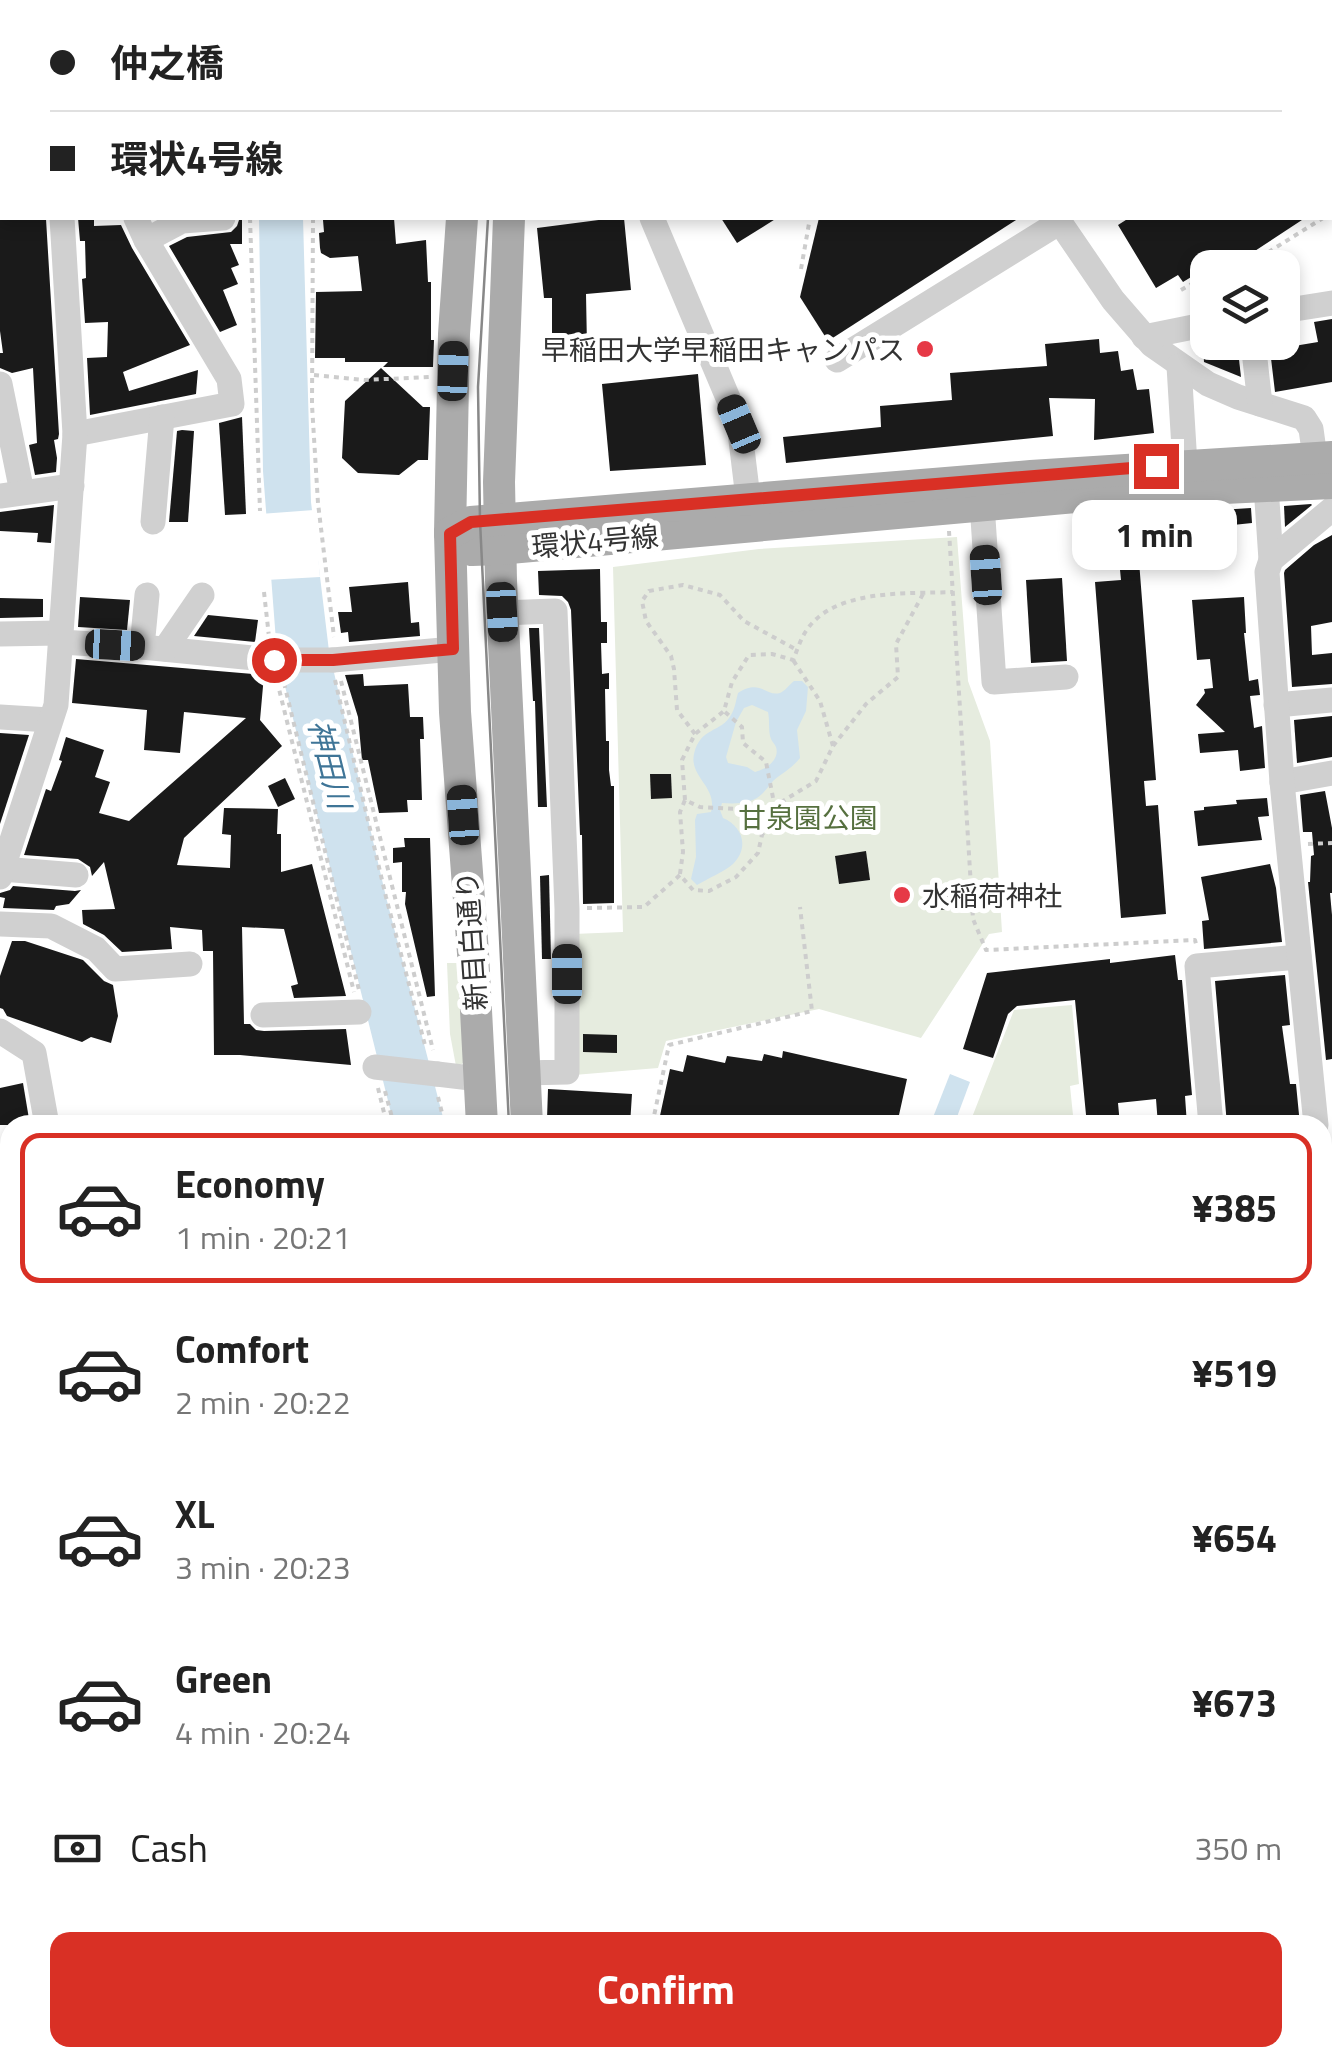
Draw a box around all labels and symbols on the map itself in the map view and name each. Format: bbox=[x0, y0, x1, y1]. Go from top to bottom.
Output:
place label: 早稲田大学早稲田キャンパス bbox=[541, 328, 905, 371]
marker: 早稲田大学早稲田キャンパス bbox=[914, 338, 936, 360]
car bbox=[437, 340, 469, 402]
car bbox=[713, 391, 765, 457]
route end bbox=[1134, 444, 1179, 489]
callout: 1 min bbox=[1074, 501, 1238, 571]
street label: 環状4号線 bbox=[530, 514, 660, 568]
car bbox=[969, 544, 1003, 606]
car bbox=[485, 581, 519, 643]
car bbox=[84, 628, 146, 662]
route start bbox=[252, 638, 297, 683]
water label: 神田川 bbox=[297, 715, 364, 816]
car bbox=[446, 784, 480, 846]
park label: 甘泉園公園 bbox=[738, 796, 878, 839]
street label: 新目白通り bbox=[445, 870, 497, 1012]
place label: 水稲荷神社 bbox=[922, 874, 1062, 917]
marker: 水稲荷神社 bbox=[891, 884, 913, 906]
car bbox=[552, 944, 582, 1004]

